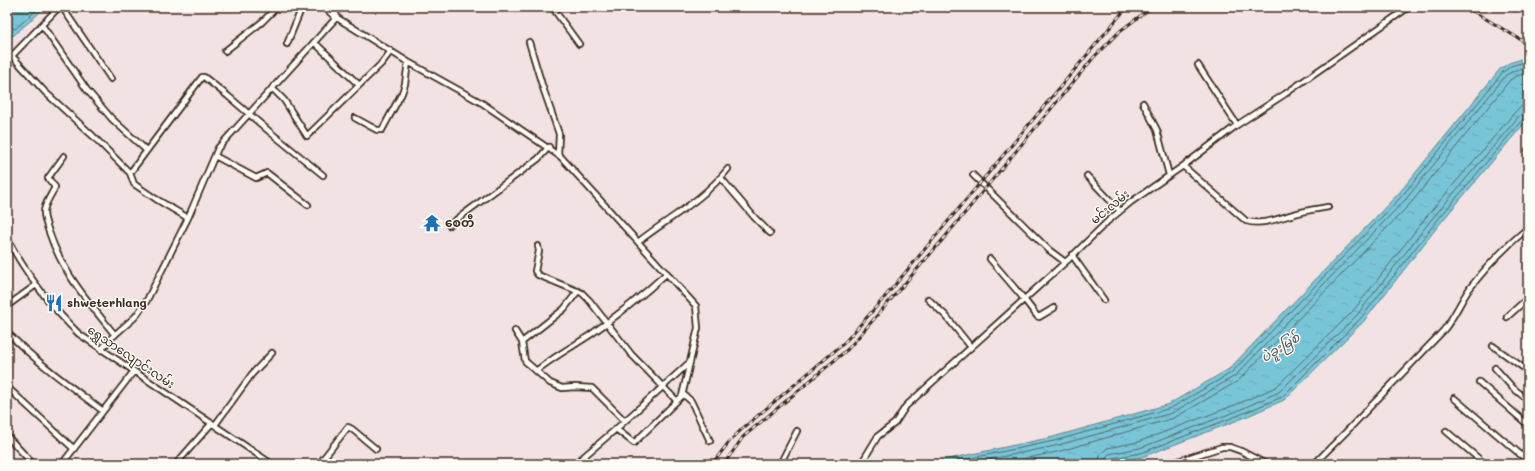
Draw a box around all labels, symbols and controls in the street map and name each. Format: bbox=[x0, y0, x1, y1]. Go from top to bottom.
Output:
street label: မင်းလမ်း bbox=[1087, 185, 1132, 227]
temple icon: စေတီ bbox=[422, 213, 442, 233]
place label: စေတီ bbox=[445, 214, 474, 230]
restaurant icon: shweterhlang bbox=[44, 293, 64, 313]
place label: shweterhlang bbox=[67, 294, 147, 310]
street label: ရွှေသာလျောင်းလမ်း bbox=[83, 321, 178, 394]
water label: ပဲခူးမြစ် bbox=[1257, 327, 1306, 368]

